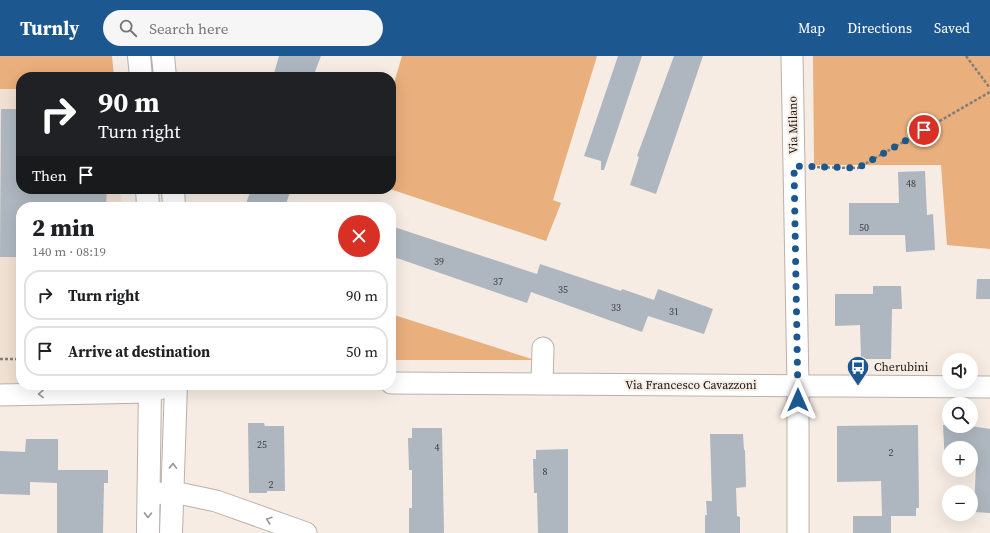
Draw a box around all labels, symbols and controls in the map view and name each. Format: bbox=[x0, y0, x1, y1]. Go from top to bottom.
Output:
search box bbox=[103, 10, 383, 46]
text: Turnly bbox=[20, 15, 79, 41]
icon: search bbox=[117, 17, 139, 39]
text: Search here bbox=[149, 18, 228, 39]
text: Map bbox=[798, 18, 825, 38]
text: Directions bbox=[847, 18, 912, 38]
text: Saved bbox=[934, 18, 970, 38]
text: 90 m bbox=[98, 83, 160, 121]
icon: right bbox=[32, 88, 84, 140]
street label: Via Milano bbox=[784, 95, 802, 154]
pin bbox=[907, 113, 941, 147]
text: Turn right bbox=[98, 119, 180, 144]
icon: arrive bbox=[913, 119, 935, 141]
icon: arrive bbox=[75, 164, 97, 186]
text: Then bbox=[32, 165, 67, 186]
house number: 48 bbox=[906, 177, 916, 190]
text: 2 min bbox=[32, 211, 95, 244]
button: close bbox=[338, 215, 380, 257]
house number: 50 bbox=[859, 221, 869, 234]
text: 140 m · 08:19 bbox=[32, 243, 106, 260]
house number: 39 bbox=[434, 255, 444, 268]
house number: 37 bbox=[493, 275, 503, 288]
house number: 35 bbox=[558, 283, 568, 296]
icon: right bbox=[34, 284, 56, 306]
text: Turn right bbox=[68, 285, 140, 306]
text: 90 m bbox=[346, 285, 378, 306]
house number: 33 bbox=[611, 301, 621, 314]
house number: 31 bbox=[669, 305, 679, 318]
icon: arrive bbox=[34, 340, 56, 362]
text: Arrive at destination bbox=[68, 341, 210, 362]
text: 50 m bbox=[346, 341, 378, 362]
map controls bbox=[942, 353, 978, 521]
button: sound bbox=[942, 353, 978, 389]
bus stop icon: Cherubini bbox=[845, 354, 871, 387]
place label: Cherubini bbox=[874, 359, 929, 375]
street label: Via Francesco Cavazzoni bbox=[625, 377, 757, 393]
position arrow bbox=[777, 379, 819, 421]
one-way arrow bbox=[38, 390, 44, 398]
button: search bbox=[942, 397, 978, 433]
house number: 25 bbox=[257, 438, 267, 451]
house number: 4 bbox=[435, 441, 440, 454]
button: + bbox=[942, 441, 978, 477]
house number: 2 bbox=[889, 446, 894, 459]
one-way arrow bbox=[169, 463, 177, 469]
house number: 8 bbox=[543, 465, 548, 478]
house number: 2 bbox=[269, 478, 274, 491]
button: − bbox=[942, 485, 978, 521]
one-way arrow bbox=[144, 512, 152, 518]
one-way arrow bbox=[265, 516, 272, 525]

